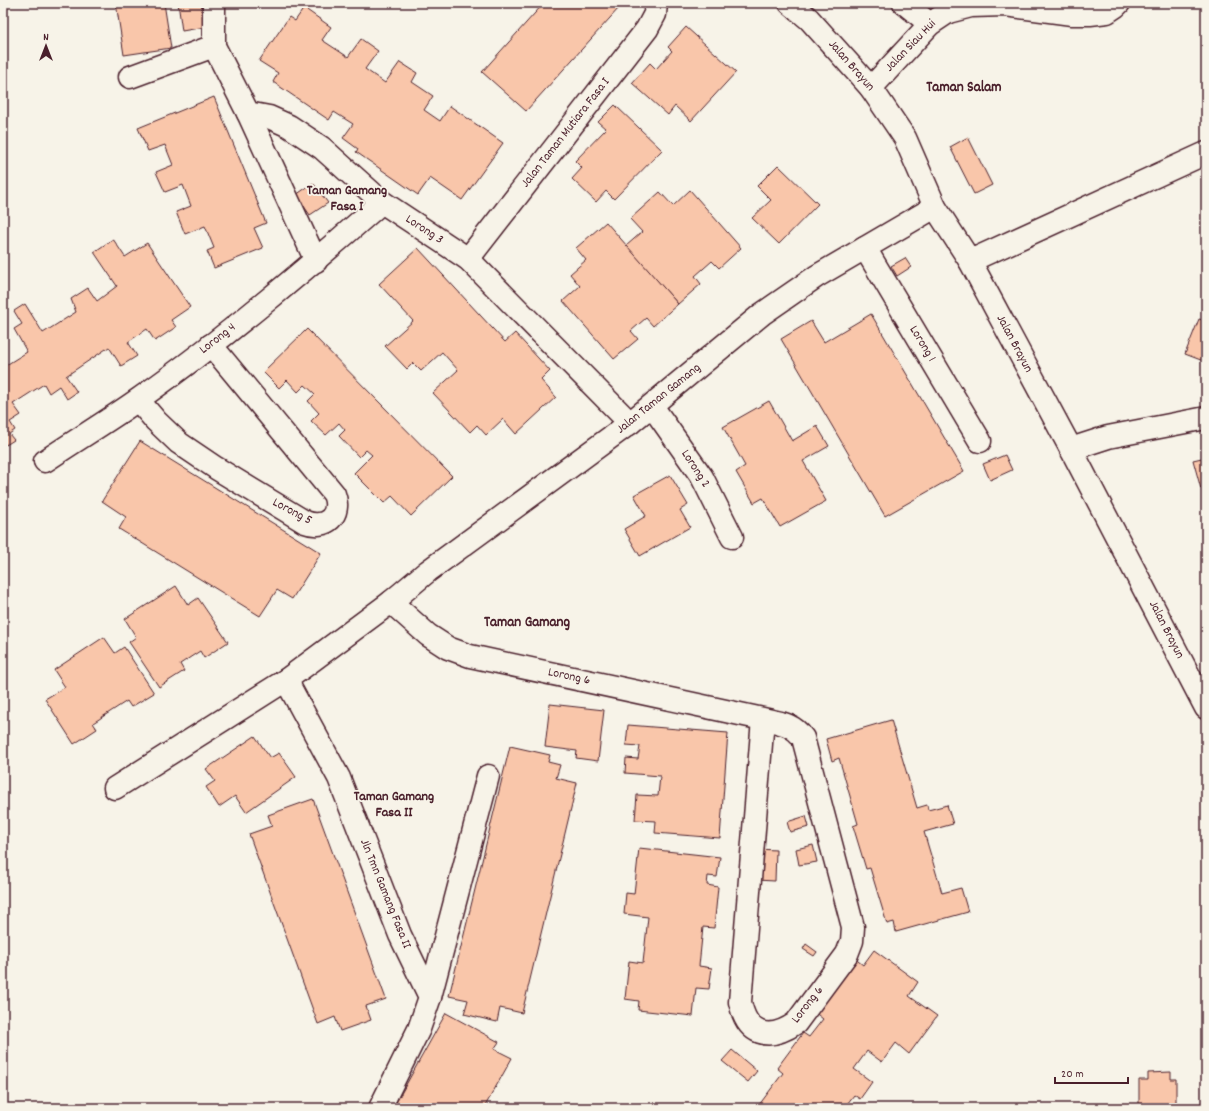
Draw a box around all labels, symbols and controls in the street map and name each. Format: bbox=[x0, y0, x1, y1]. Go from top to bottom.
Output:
street label: Jalan Siau Hui bbox=[881, 15, 941, 76]
north arrow bbox=[26, 26, 66, 66]
text: N bbox=[43, 30, 49, 46]
street label: Jalan Brayun bbox=[823, 36, 879, 96]
street label: Jalan Taman Mutiara Fasa I bbox=[517, 74, 615, 192]
district label: Taman Salam bbox=[926, 77, 1002, 99]
district label: Taman Gamang Fasa I bbox=[307, 181, 387, 217]
street label: Lorong 3 bbox=[401, 211, 447, 249]
street label: Jalan Brayun bbox=[991, 312, 1037, 376]
street label: Lorong 4 bbox=[196, 319, 240, 359]
street label: Lorong 1 bbox=[904, 322, 940, 366]
street label: Jalan Taman Gamang bbox=[613, 359, 706, 439]
street label: Lorong 2 bbox=[676, 446, 714, 492]
street label: Lorong 5 bbox=[269, 494, 315, 530]
street label: Jalan Brayun bbox=[1143, 598, 1189, 662]
district label: Taman Gamang bbox=[484, 612, 571, 634]
street label: Lorong 6 bbox=[546, 663, 592, 691]
district label: Taman Gamang Fasa II bbox=[354, 787, 434, 823]
street label: Jln Tmn Gamang Fasa II bbox=[354, 836, 416, 952]
street label: Lorong 6 bbox=[787, 982, 829, 1028]
scale bar bbox=[1055, 1059, 1128, 1085]
text: 20 m bbox=[1061, 1066, 1084, 1083]

